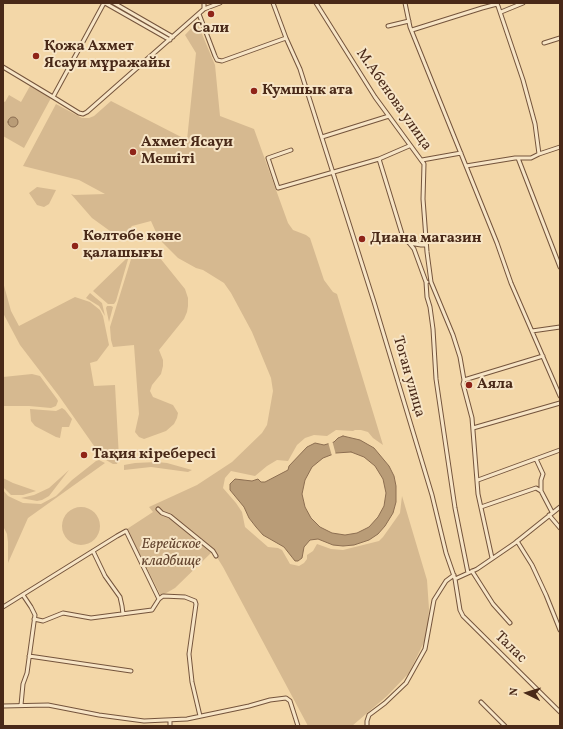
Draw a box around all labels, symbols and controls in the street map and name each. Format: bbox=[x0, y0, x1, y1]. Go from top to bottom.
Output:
marker: Сали bbox=[206, 9, 216, 19]
place label: Сали bbox=[193, 20, 229, 38]
place label: Қожа Ахмет Ясауи мұражайы bbox=[44, 38, 170, 73]
street label: М.Абенова улица bbox=[351, 46, 435, 154]
marker: Қожа Ахмет Ясауи мұражайы bbox=[31, 51, 41, 61]
place label: Кумшык ата bbox=[262, 82, 353, 100]
marker: Кумшык ата bbox=[249, 86, 259, 96]
place label: Ахмет Ясауи Мешіті bbox=[141, 134, 233, 169]
marker: Ахмет Ясауи Мешіті bbox=[128, 147, 138, 157]
place label: Көлтөбе көне қалашығы bbox=[83, 228, 181, 263]
place label: Диана магазин bbox=[370, 230, 481, 248]
marker: Диана магазин bbox=[357, 234, 367, 244]
marker: Көлтөбе көне қалашығы bbox=[70, 241, 80, 251]
street label: Тоган улица bbox=[388, 334, 428, 420]
place label: Аяла bbox=[477, 376, 513, 394]
marker: Аяла bbox=[464, 380, 474, 390]
place label: Тақия кіребересі bbox=[92, 446, 216, 464]
marker: Тақия кіребересі bbox=[79, 450, 89, 460]
park label: Еврейское кладбище bbox=[141, 536, 201, 571]
street label: Талас bbox=[490, 628, 530, 668]
north arrow bbox=[507, 673, 547, 713]
text: N bbox=[507, 687, 522, 697]

